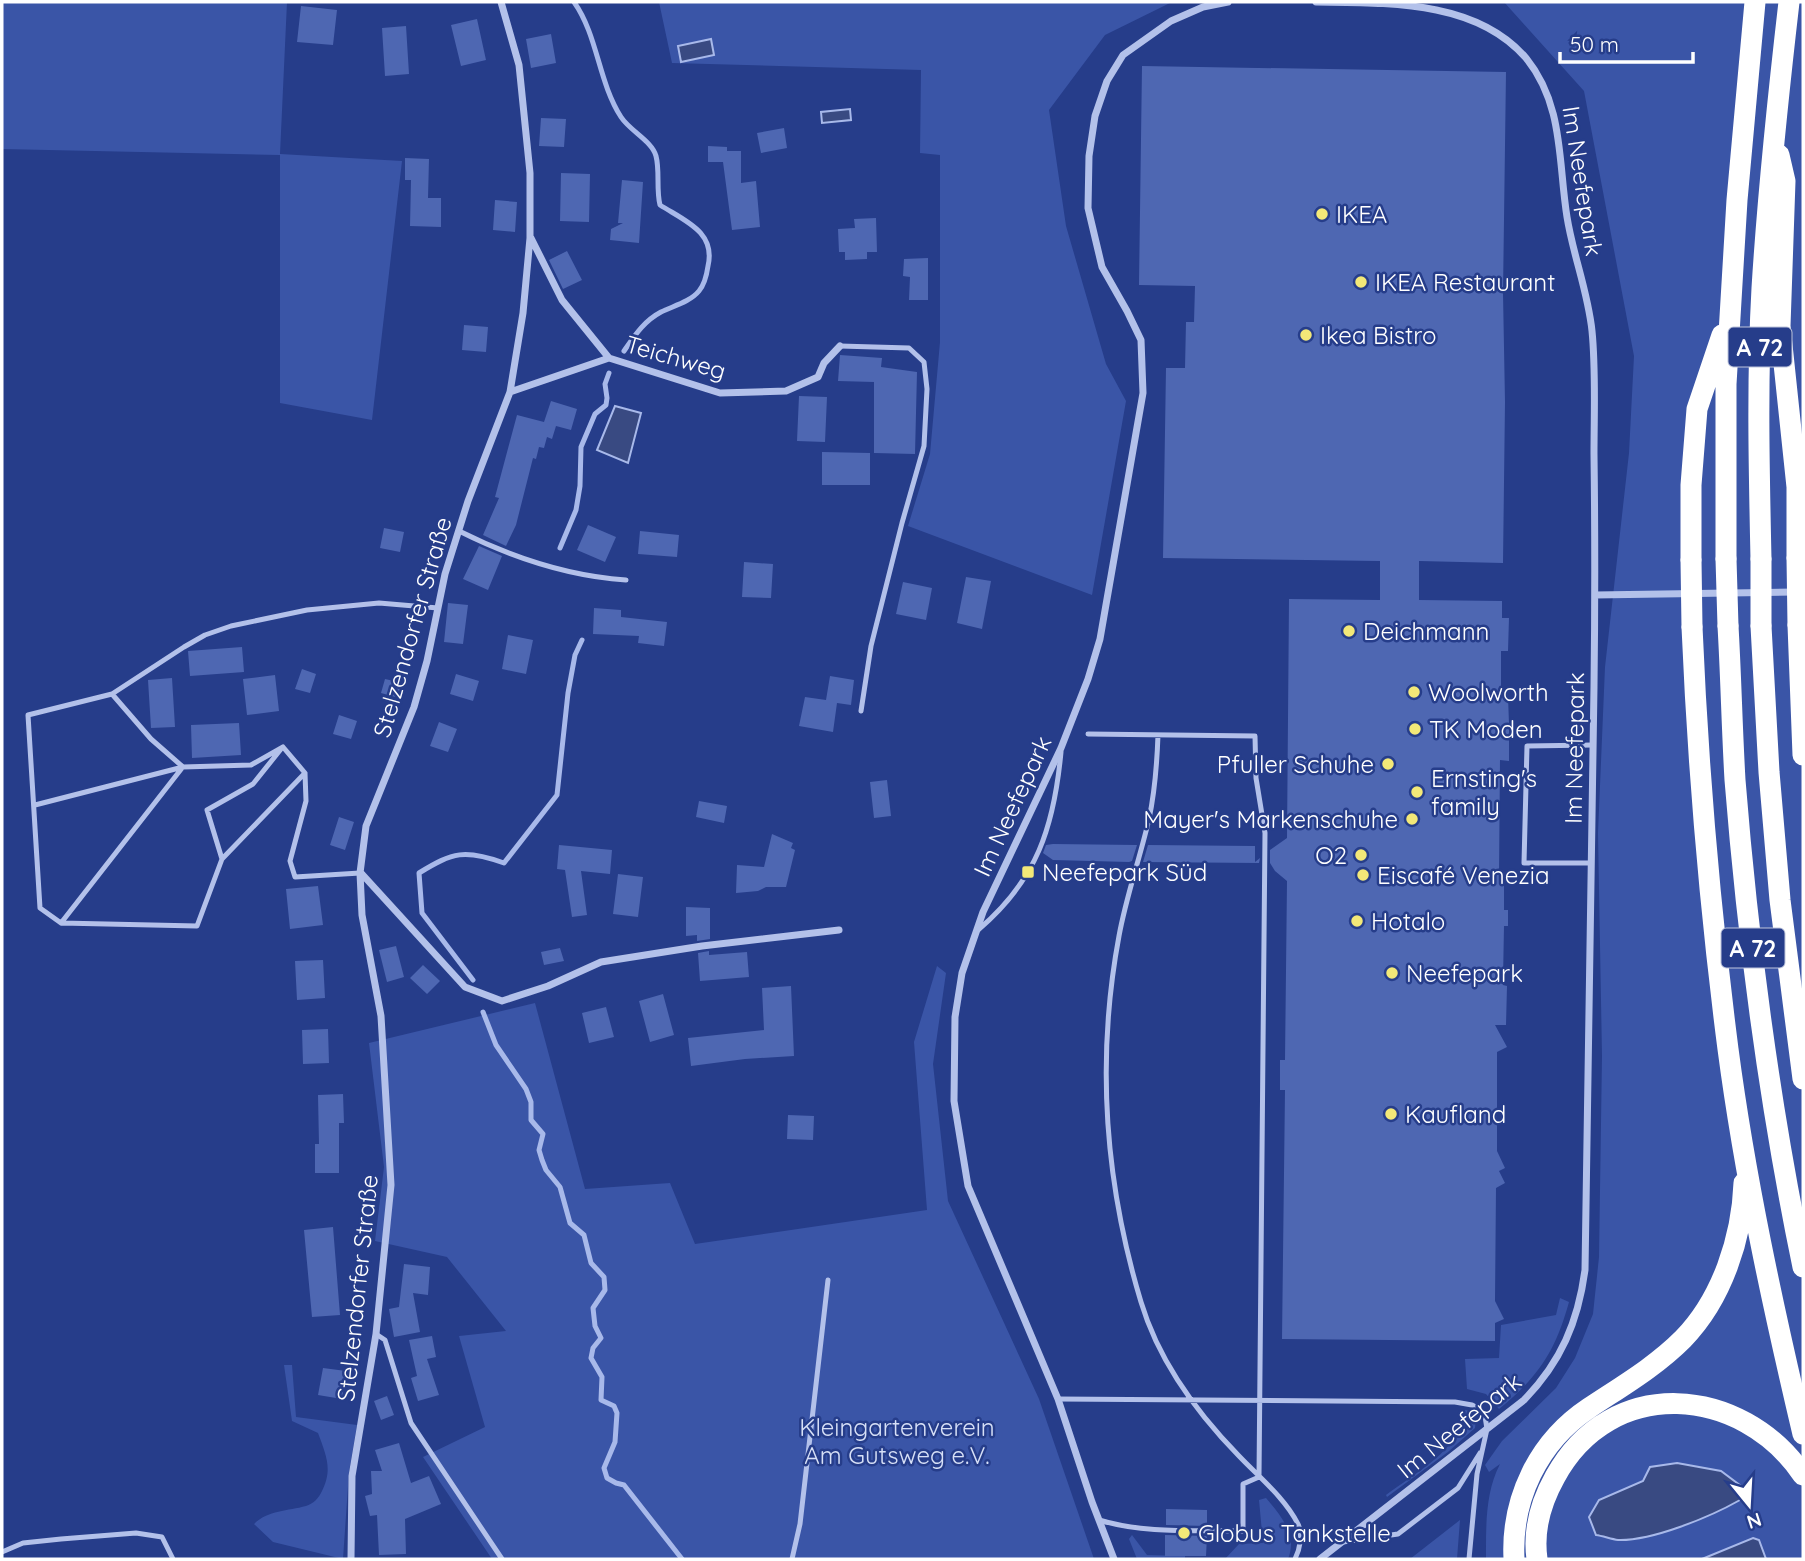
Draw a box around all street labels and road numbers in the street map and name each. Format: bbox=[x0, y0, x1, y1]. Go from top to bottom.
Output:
street label: Im Neefepark bbox=[1556, 104, 1610, 258]
street label: Teichweg bbox=[622, 328, 730, 386]
road number: A 72 bbox=[1728, 328, 1792, 366]
street label: Stelzendorfer Straße bbox=[366, 513, 458, 741]
street label: Im Neefepark bbox=[1558, 672, 1590, 824]
street label: Im Neefepark bbox=[966, 731, 1058, 881]
road number: A 72 bbox=[1722, 928, 1784, 967]
street label: Stelzendorfer Straße bbox=[330, 1173, 384, 1403]
street label: Im Neefepark bbox=[1391, 1366, 1527, 1484]

